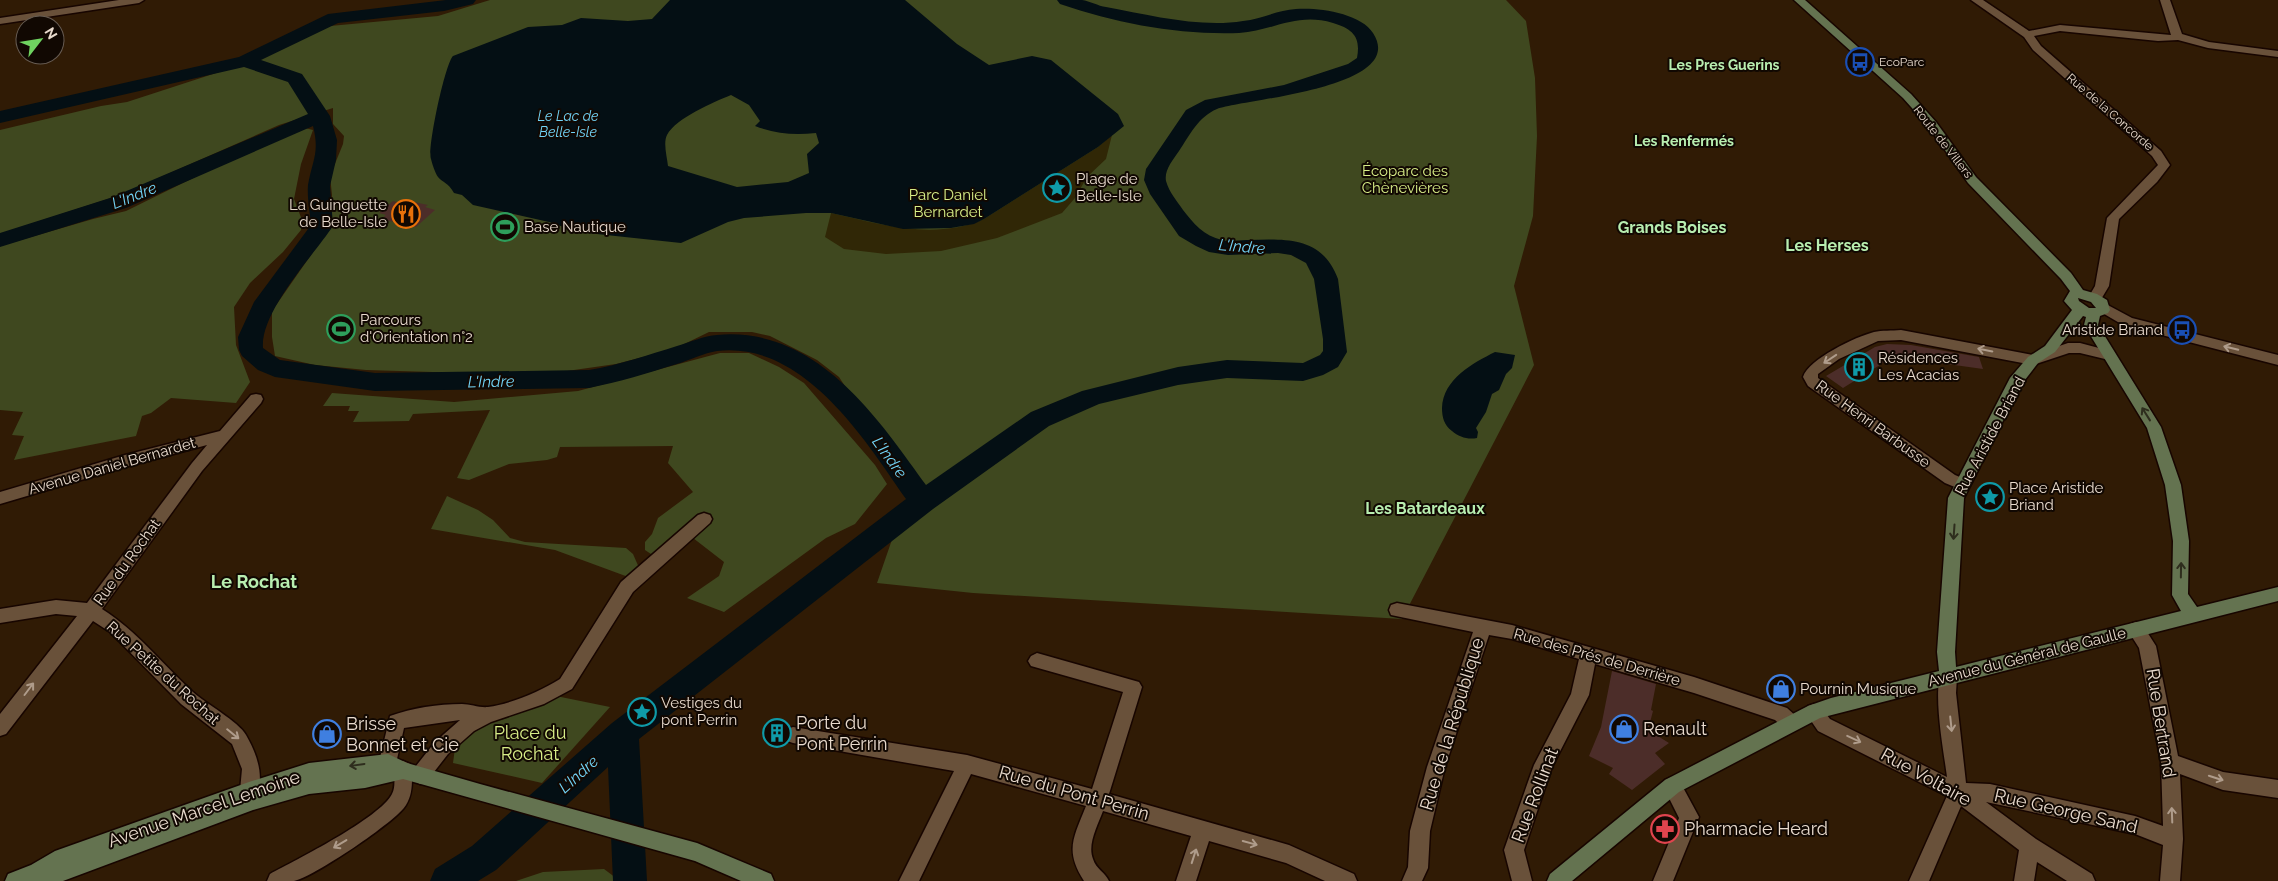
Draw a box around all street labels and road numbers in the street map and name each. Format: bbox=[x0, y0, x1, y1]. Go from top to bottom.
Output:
street label: Rue de la Concorde bbox=[2064, 71, 2156, 153]
street label: Route de Villers bbox=[1911, 103, 1976, 181]
street label: Rue Aristide Briand bbox=[1951, 374, 2029, 498]
street label: Rue Henri Barbusse bbox=[1812, 376, 1934, 472]
street label: Avenue Daniel Bernardet bbox=[27, 434, 197, 498]
street label: Rue du Rochat bbox=[90, 515, 164, 609]
street label: Rue Petite du Rochat bbox=[103, 618, 223, 728]
street label: Avenue du Général de Gaulle bbox=[1926, 624, 2128, 690]
street label: Rue des Prés de Derrière bbox=[1512, 625, 1683, 689]
street label: Rue de la République bbox=[1415, 635, 1488, 813]
street label: Rue Bertrand bbox=[2143, 667, 2180, 779]
street label: Rue Voltaire bbox=[1877, 743, 1975, 810]
street label: Rue Rollinat bbox=[1507, 745, 1562, 845]
street label: Rue du Pont Perrin bbox=[997, 761, 1152, 824]
street label: Avenue Marcel Lemoine bbox=[105, 766, 303, 851]
street label: Rue George Sand bbox=[1992, 784, 2140, 837]

